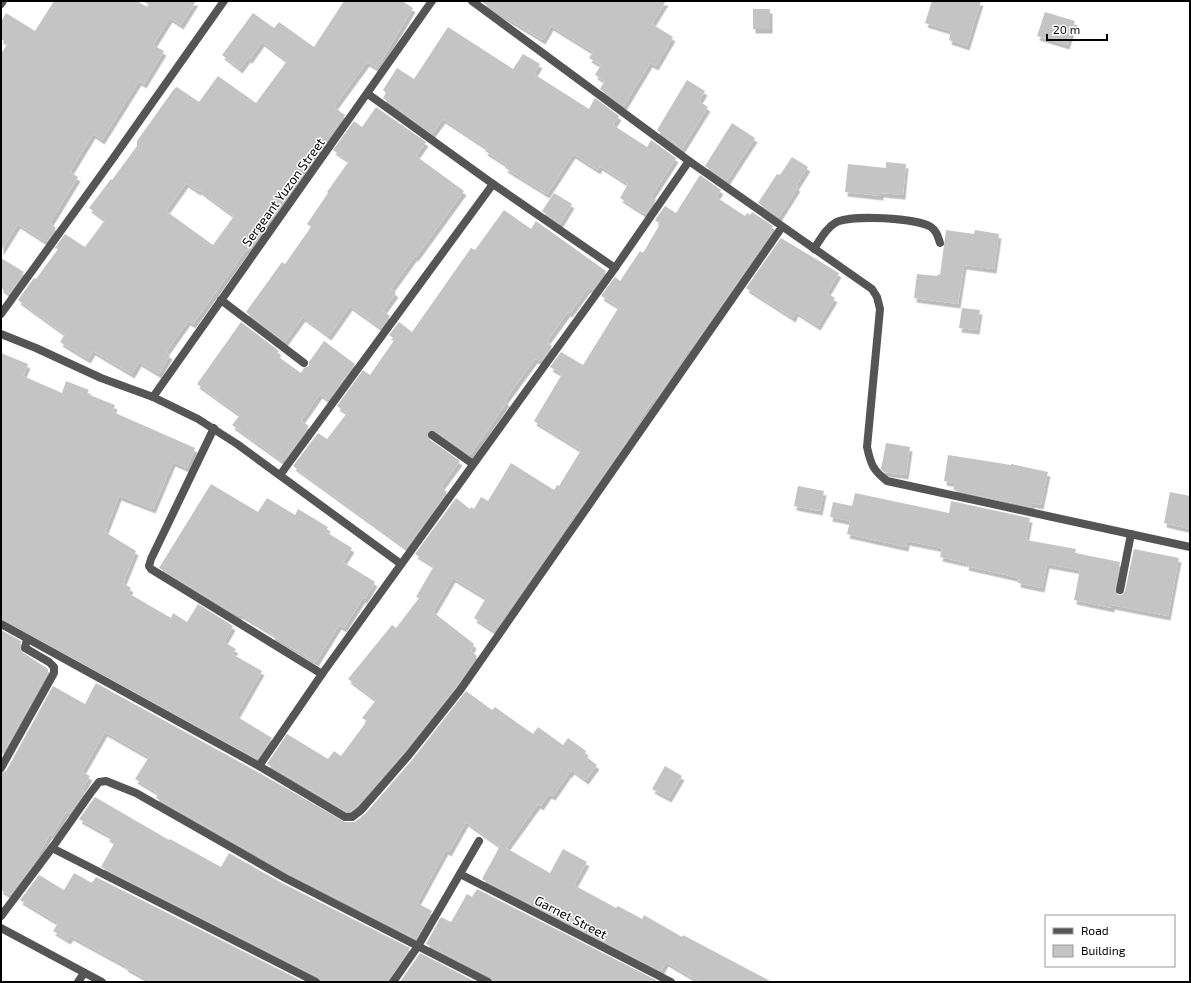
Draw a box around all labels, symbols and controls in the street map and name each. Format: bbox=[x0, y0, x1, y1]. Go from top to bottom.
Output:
scale bar bbox=[1047, 16, 1107, 42]
text: 20 m bbox=[1053, 22, 1080, 36]
street label: Sergeant Yuzon Street bbox=[238, 134, 328, 249]
street label: Garnet Street bbox=[532, 892, 610, 942]
legend bbox=[1045, 915, 1175, 967]
text: Road bbox=[1081, 923, 1109, 937]
text: Building bbox=[1081, 943, 1126, 957]

